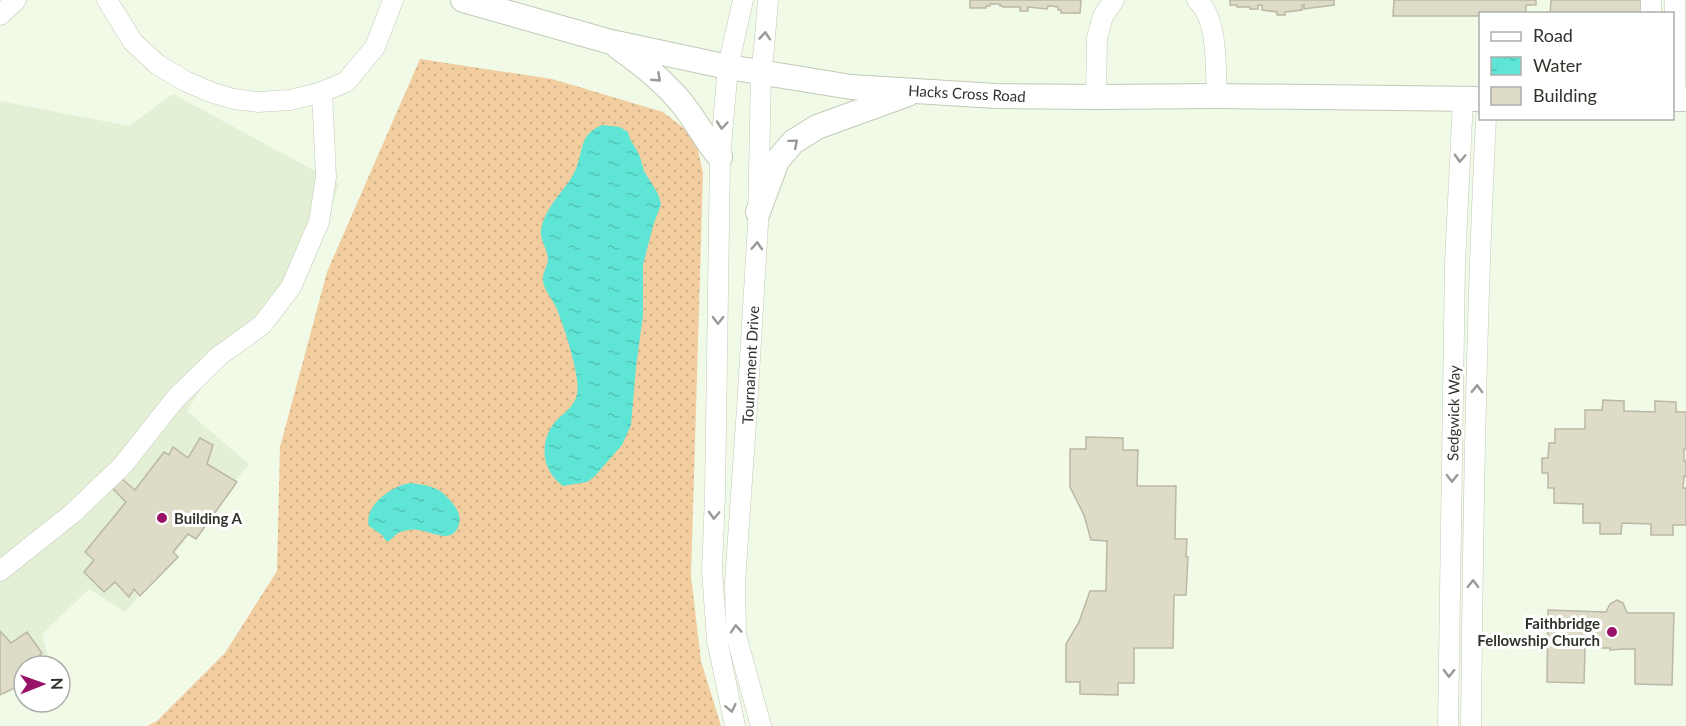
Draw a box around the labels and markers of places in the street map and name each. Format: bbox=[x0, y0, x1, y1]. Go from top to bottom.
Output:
place label: Building A bbox=[174, 509, 243, 527]
marker: Building A bbox=[155, 511, 169, 525]
place label: Faithbridge Fellowship Church bbox=[1477, 614, 1600, 649]
marker: Faithbridge Fellowship Church bbox=[1605, 625, 1619, 639]

